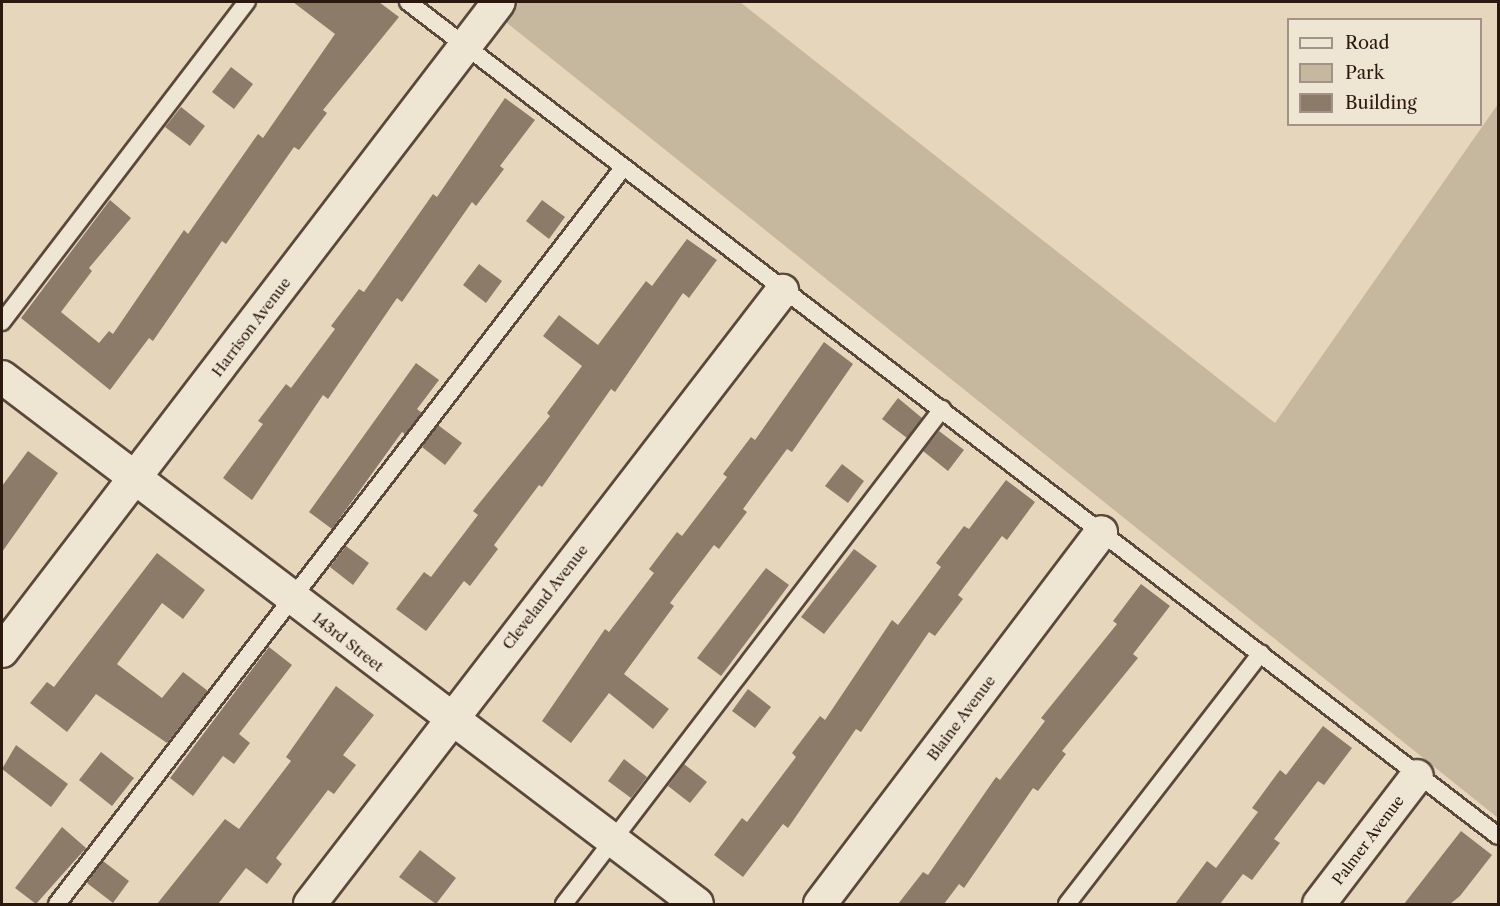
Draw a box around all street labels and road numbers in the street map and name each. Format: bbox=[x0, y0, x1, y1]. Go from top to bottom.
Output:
street label: Harrison Avenue bbox=[208, 274, 294, 380]
street label: Cleveland Avenue bbox=[498, 541, 592, 653]
street label: 143rd Street bbox=[309, 609, 387, 675]
street label: Blaine Avenue bbox=[923, 672, 999, 764]
street label: Palmer Avenue bbox=[1328, 791, 1408, 889]

